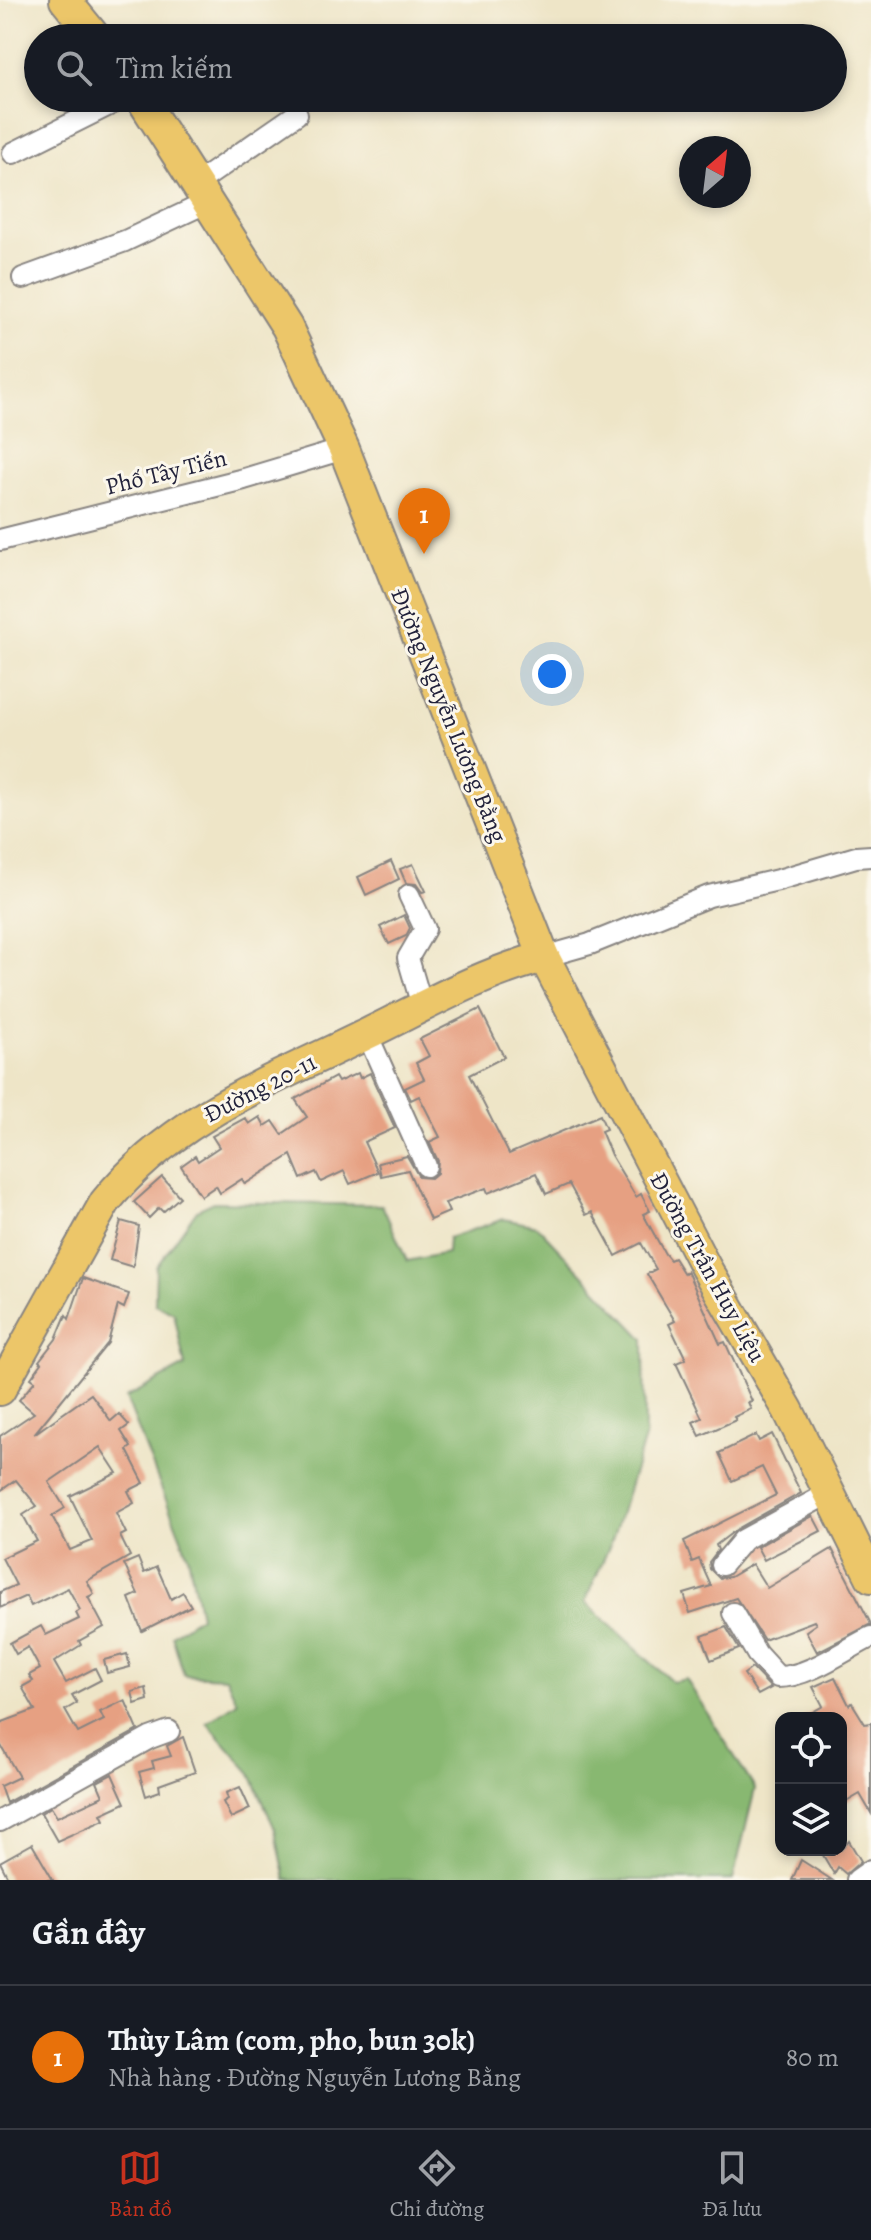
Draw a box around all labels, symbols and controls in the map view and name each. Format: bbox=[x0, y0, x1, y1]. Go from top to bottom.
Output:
search box bbox=[24, 24, 847, 112]
icon: search bbox=[52, 46, 96, 90]
text: Tìm kiếm bbox=[116, 48, 233, 88]
north arrow bbox=[679, 136, 751, 208]
street label: Phố Tây Tiến bbox=[102, 441, 230, 503]
pin: 1 bbox=[398, 488, 450, 554]
street label: Đường Nguyễn Lương Bằng bbox=[383, 583, 515, 847]
your location bbox=[532, 654, 572, 694]
street label: Đường 20-11 bbox=[198, 1046, 322, 1130]
street label: Đường Trần Huy Liệu bbox=[643, 1166, 773, 1368]
map controls bbox=[775, 1712, 847, 1856]
button: locate bbox=[775, 1712, 847, 1784]
button: layers bbox=[775, 1784, 847, 1856]
text: Gần đây bbox=[32, 1909, 145, 1956]
text: Thùy Lâm (com, pho, bun 30k) bbox=[108, 2020, 475, 2060]
text: 1 bbox=[53, 2040, 63, 2075]
text: 80 m bbox=[786, 2040, 839, 2075]
text: Nhà hàng · Đường Nguyễn Lương Bằng bbox=[108, 2060, 521, 2095]
tab: Bản đồ bbox=[109, 2146, 172, 2224]
tab: Chỉ đường bbox=[390, 2146, 484, 2224]
tab: Đã lưu bbox=[702, 2146, 762, 2224]

